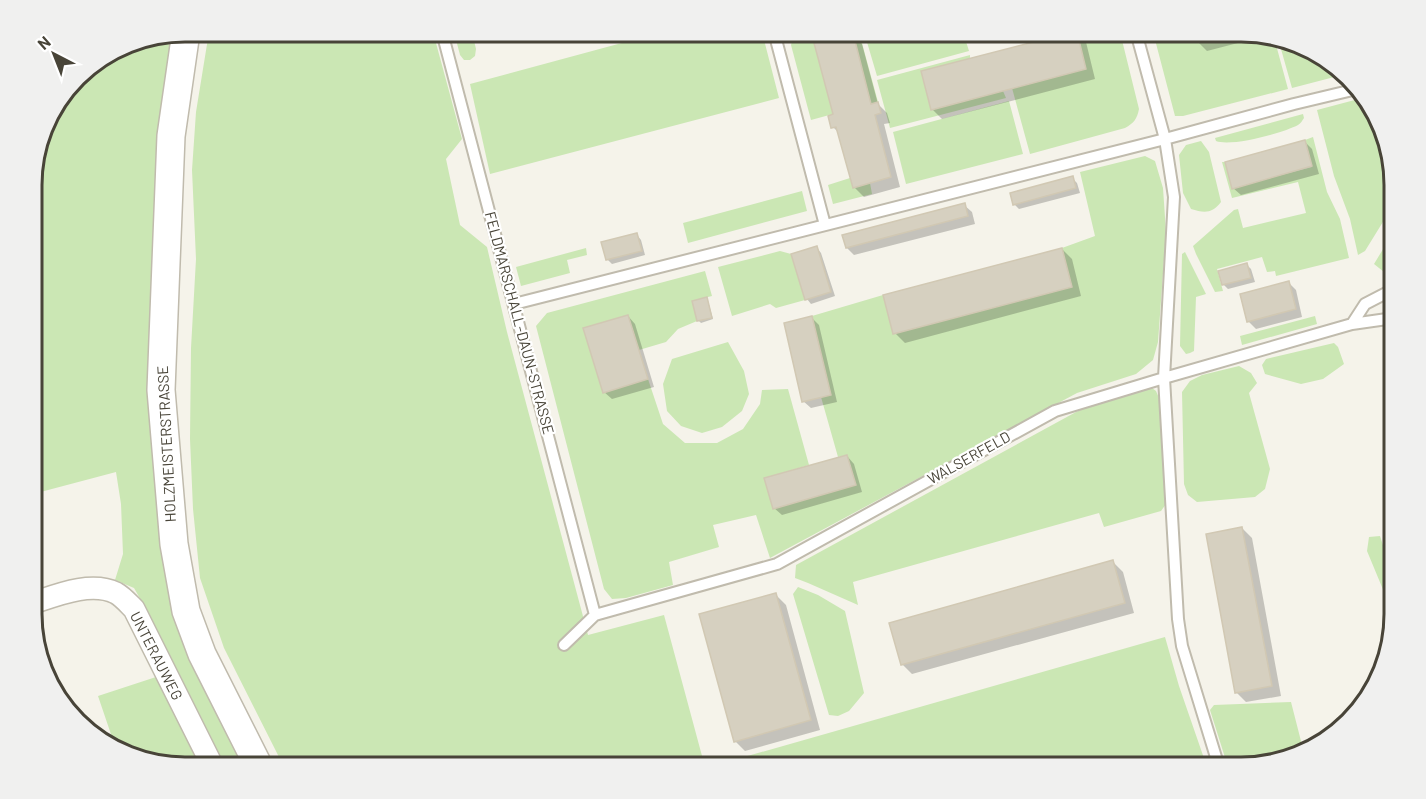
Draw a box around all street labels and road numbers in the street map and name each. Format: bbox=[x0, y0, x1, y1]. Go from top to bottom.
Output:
street label: FELDMARSCHALL-DAUN-STRASSE bbox=[482, 209, 558, 436]
street label: HOLZMEISTERSTRASSE bbox=[153, 365, 179, 523]
street label: WALSERFELD bbox=[924, 427, 1013, 487]
street label: UNTERAUWEG bbox=[127, 608, 187, 703]

